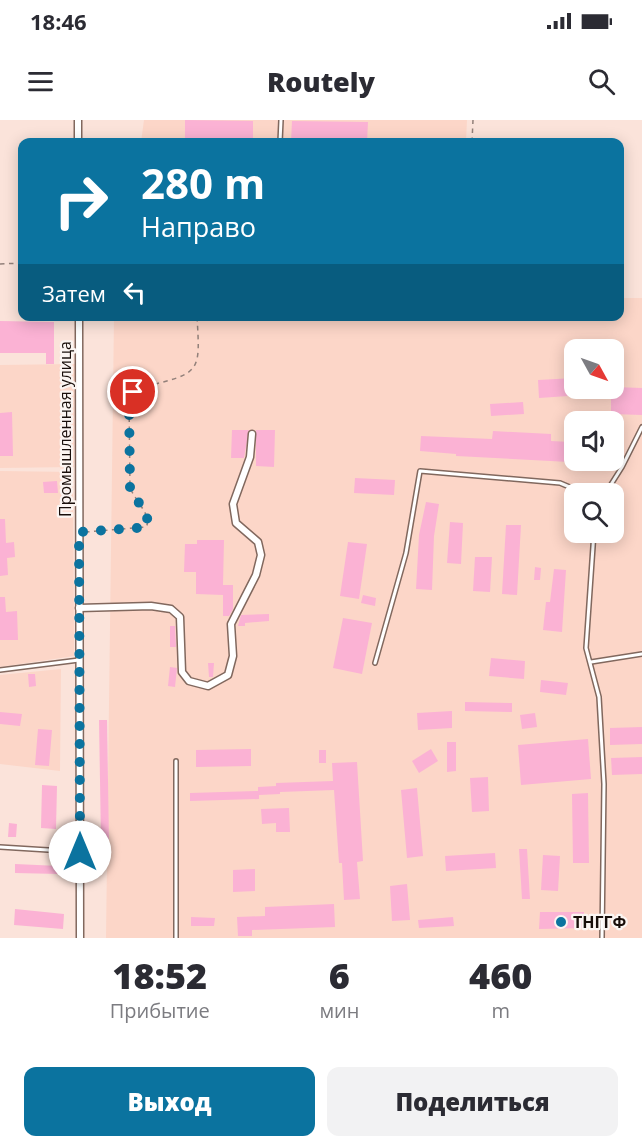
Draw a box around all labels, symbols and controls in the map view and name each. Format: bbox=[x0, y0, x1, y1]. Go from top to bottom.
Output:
text: 18:46 bbox=[30, 6, 87, 36]
text: Routely bbox=[267, 63, 375, 100]
icon: menu bbox=[24, 65, 57, 98]
icon: search bbox=[585, 65, 618, 98]
text: 280 m bbox=[141, 154, 265, 211]
icon: right bbox=[42, 162, 120, 240]
text: Направо bbox=[141, 208, 256, 245]
icon: left bbox=[118, 276, 151, 309]
text: Затем bbox=[42, 278, 106, 308]
north arrow bbox=[564, 339, 624, 399]
map controls bbox=[564, 339, 624, 543]
street label: Промышленная улица bbox=[54, 341, 76, 517]
pin bbox=[107, 366, 158, 417]
icon: arrive bbox=[116, 375, 149, 408]
button: sound bbox=[564, 411, 624, 471]
button: search bbox=[564, 483, 624, 543]
position arrow bbox=[48, 820, 112, 884]
place label: ТНГГФ bbox=[573, 911, 626, 933]
marker: ТНГГФ bbox=[554, 915, 568, 929]
text: 18:52 bbox=[112, 951, 207, 1000]
text: 6 bbox=[329, 951, 350, 1000]
text: 460 bbox=[469, 951, 532, 1000]
text: Прибытие bbox=[110, 997, 210, 1024]
text: мин bbox=[319, 997, 359, 1024]
text: m bbox=[491, 997, 510, 1024]
button: Выход bbox=[24, 1067, 315, 1136]
button: Поделиться bbox=[327, 1067, 618, 1136]

